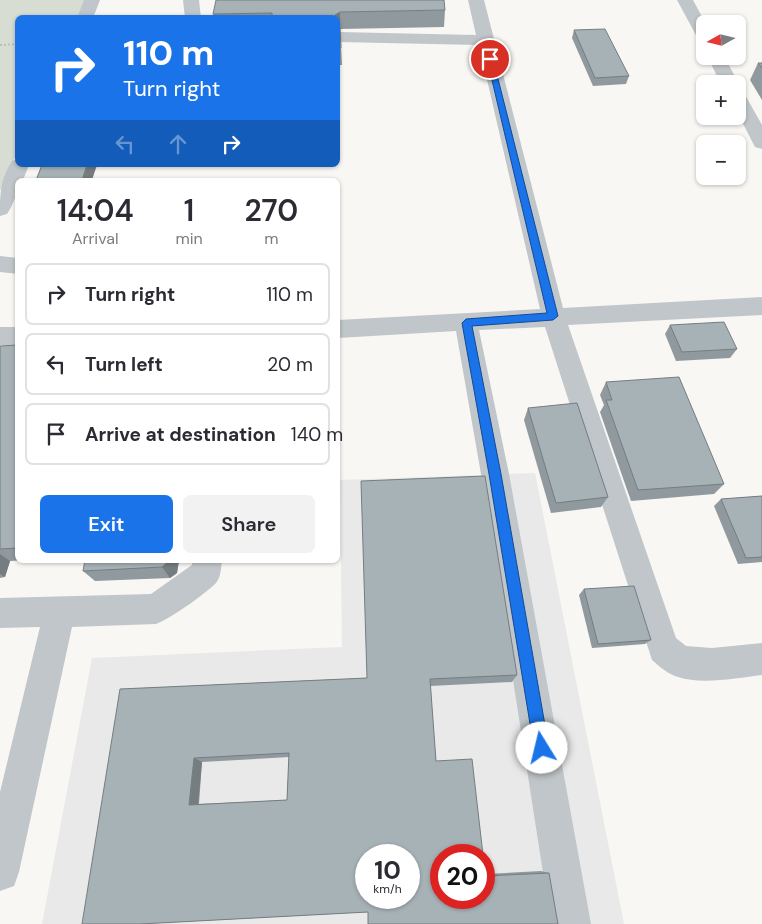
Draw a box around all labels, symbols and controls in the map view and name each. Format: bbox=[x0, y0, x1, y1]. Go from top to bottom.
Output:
north arrow bbox=[696, 15, 746, 65]
map controls bbox=[696, 15, 746, 185]
text: 110 m bbox=[123, 30, 214, 76]
icon: right bbox=[40, 35, 105, 100]
pin bbox=[469, 38, 511, 80]
icon: arrive bbox=[476, 45, 504, 73]
text: Turn right bbox=[123, 74, 220, 103]
button: + bbox=[696, 75, 746, 125]
icon: left bbox=[111, 130, 139, 158]
icon: ahead bbox=[164, 130, 192, 158]
icon: right bbox=[217, 130, 245, 158]
button: − bbox=[696, 135, 746, 185]
text: 14:04 bbox=[57, 191, 134, 230]
text: 1 bbox=[184, 191, 194, 230]
text: 270 bbox=[244, 191, 298, 230]
text: Arrival bbox=[72, 228, 118, 249]
text: min bbox=[175, 228, 203, 249]
text: m bbox=[264, 228, 278, 249]
icon: right bbox=[42, 280, 70, 308]
text: Turn right bbox=[85, 282, 175, 307]
text: 110 m bbox=[266, 282, 313, 307]
icon: left bbox=[42, 350, 70, 378]
text: Turn left bbox=[85, 352, 163, 377]
text: 20 m bbox=[267, 352, 313, 377]
icon: arrive bbox=[42, 420, 70, 448]
text: Arrive at destination bbox=[85, 422, 276, 447]
text: 140 m bbox=[291, 422, 343, 447]
button: Exit bbox=[40, 495, 173, 553]
button: Share bbox=[183, 495, 315, 553]
position arrow bbox=[515, 721, 567, 773]
speed limit sign: 20 bbox=[430, 844, 495, 909]
text: 10 bbox=[374, 854, 401, 887]
text: km/h bbox=[373, 881, 402, 897]

